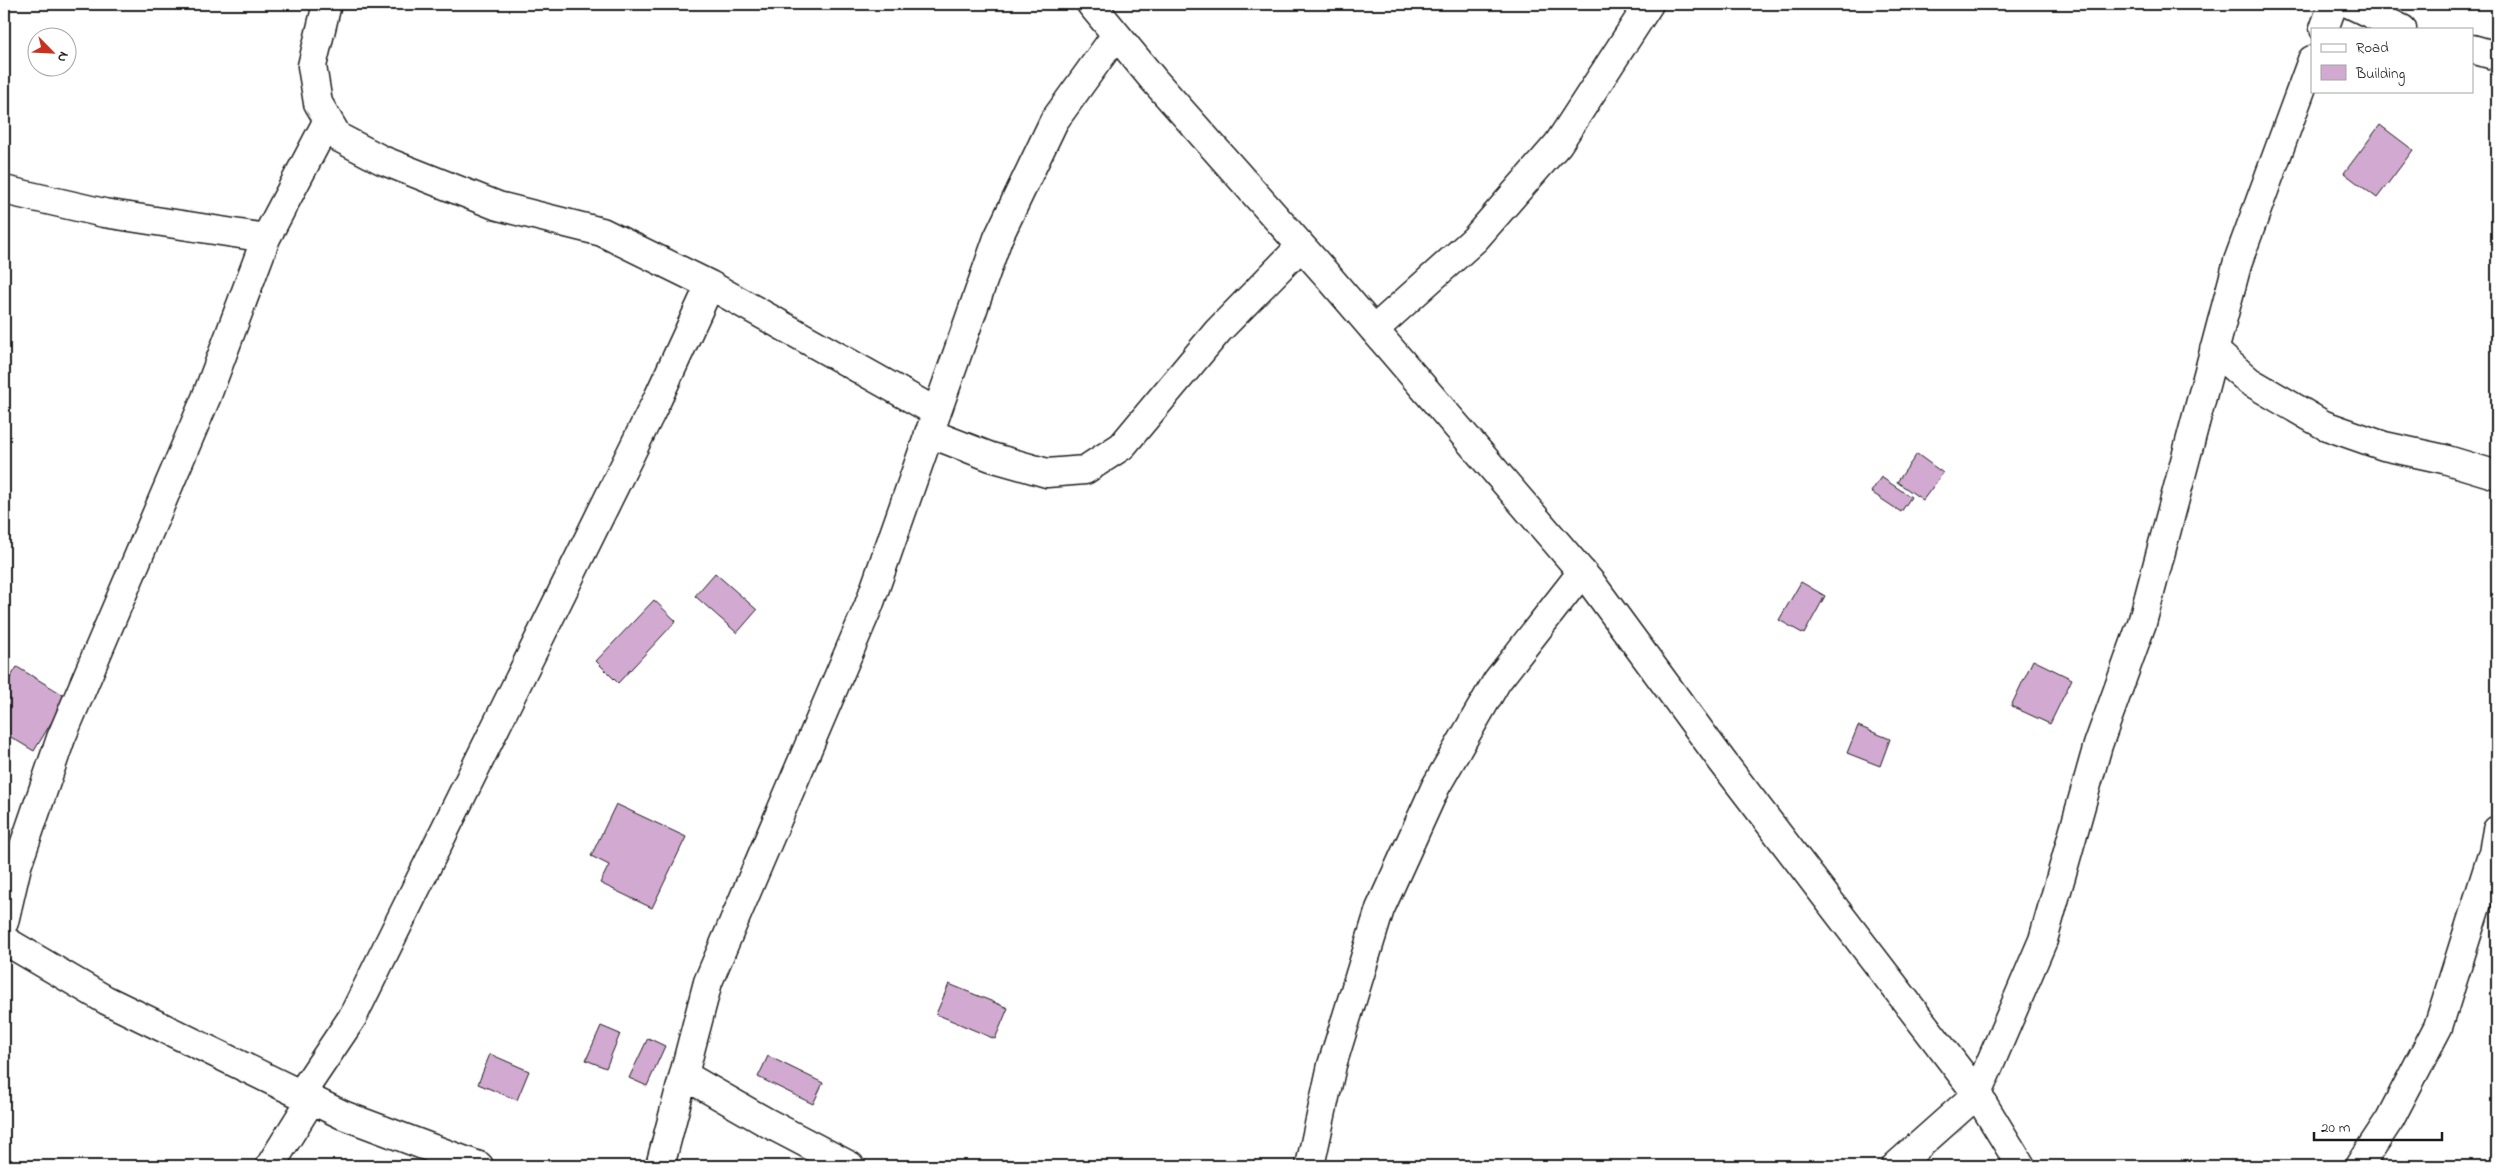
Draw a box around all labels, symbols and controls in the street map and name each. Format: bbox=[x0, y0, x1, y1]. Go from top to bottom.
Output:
north arrow bbox=[28, 28, 78, 78]
legend bbox=[2311, 28, 2474, 92]
text: Road bbox=[2356, 37, 2389, 59]
text: N bbox=[51, 48, 74, 65]
text: Building bbox=[2355, 63, 2405, 86]
scale bar bbox=[2314, 1110, 2441, 1142]
text: 20 m bbox=[2321, 1117, 2351, 1139]

